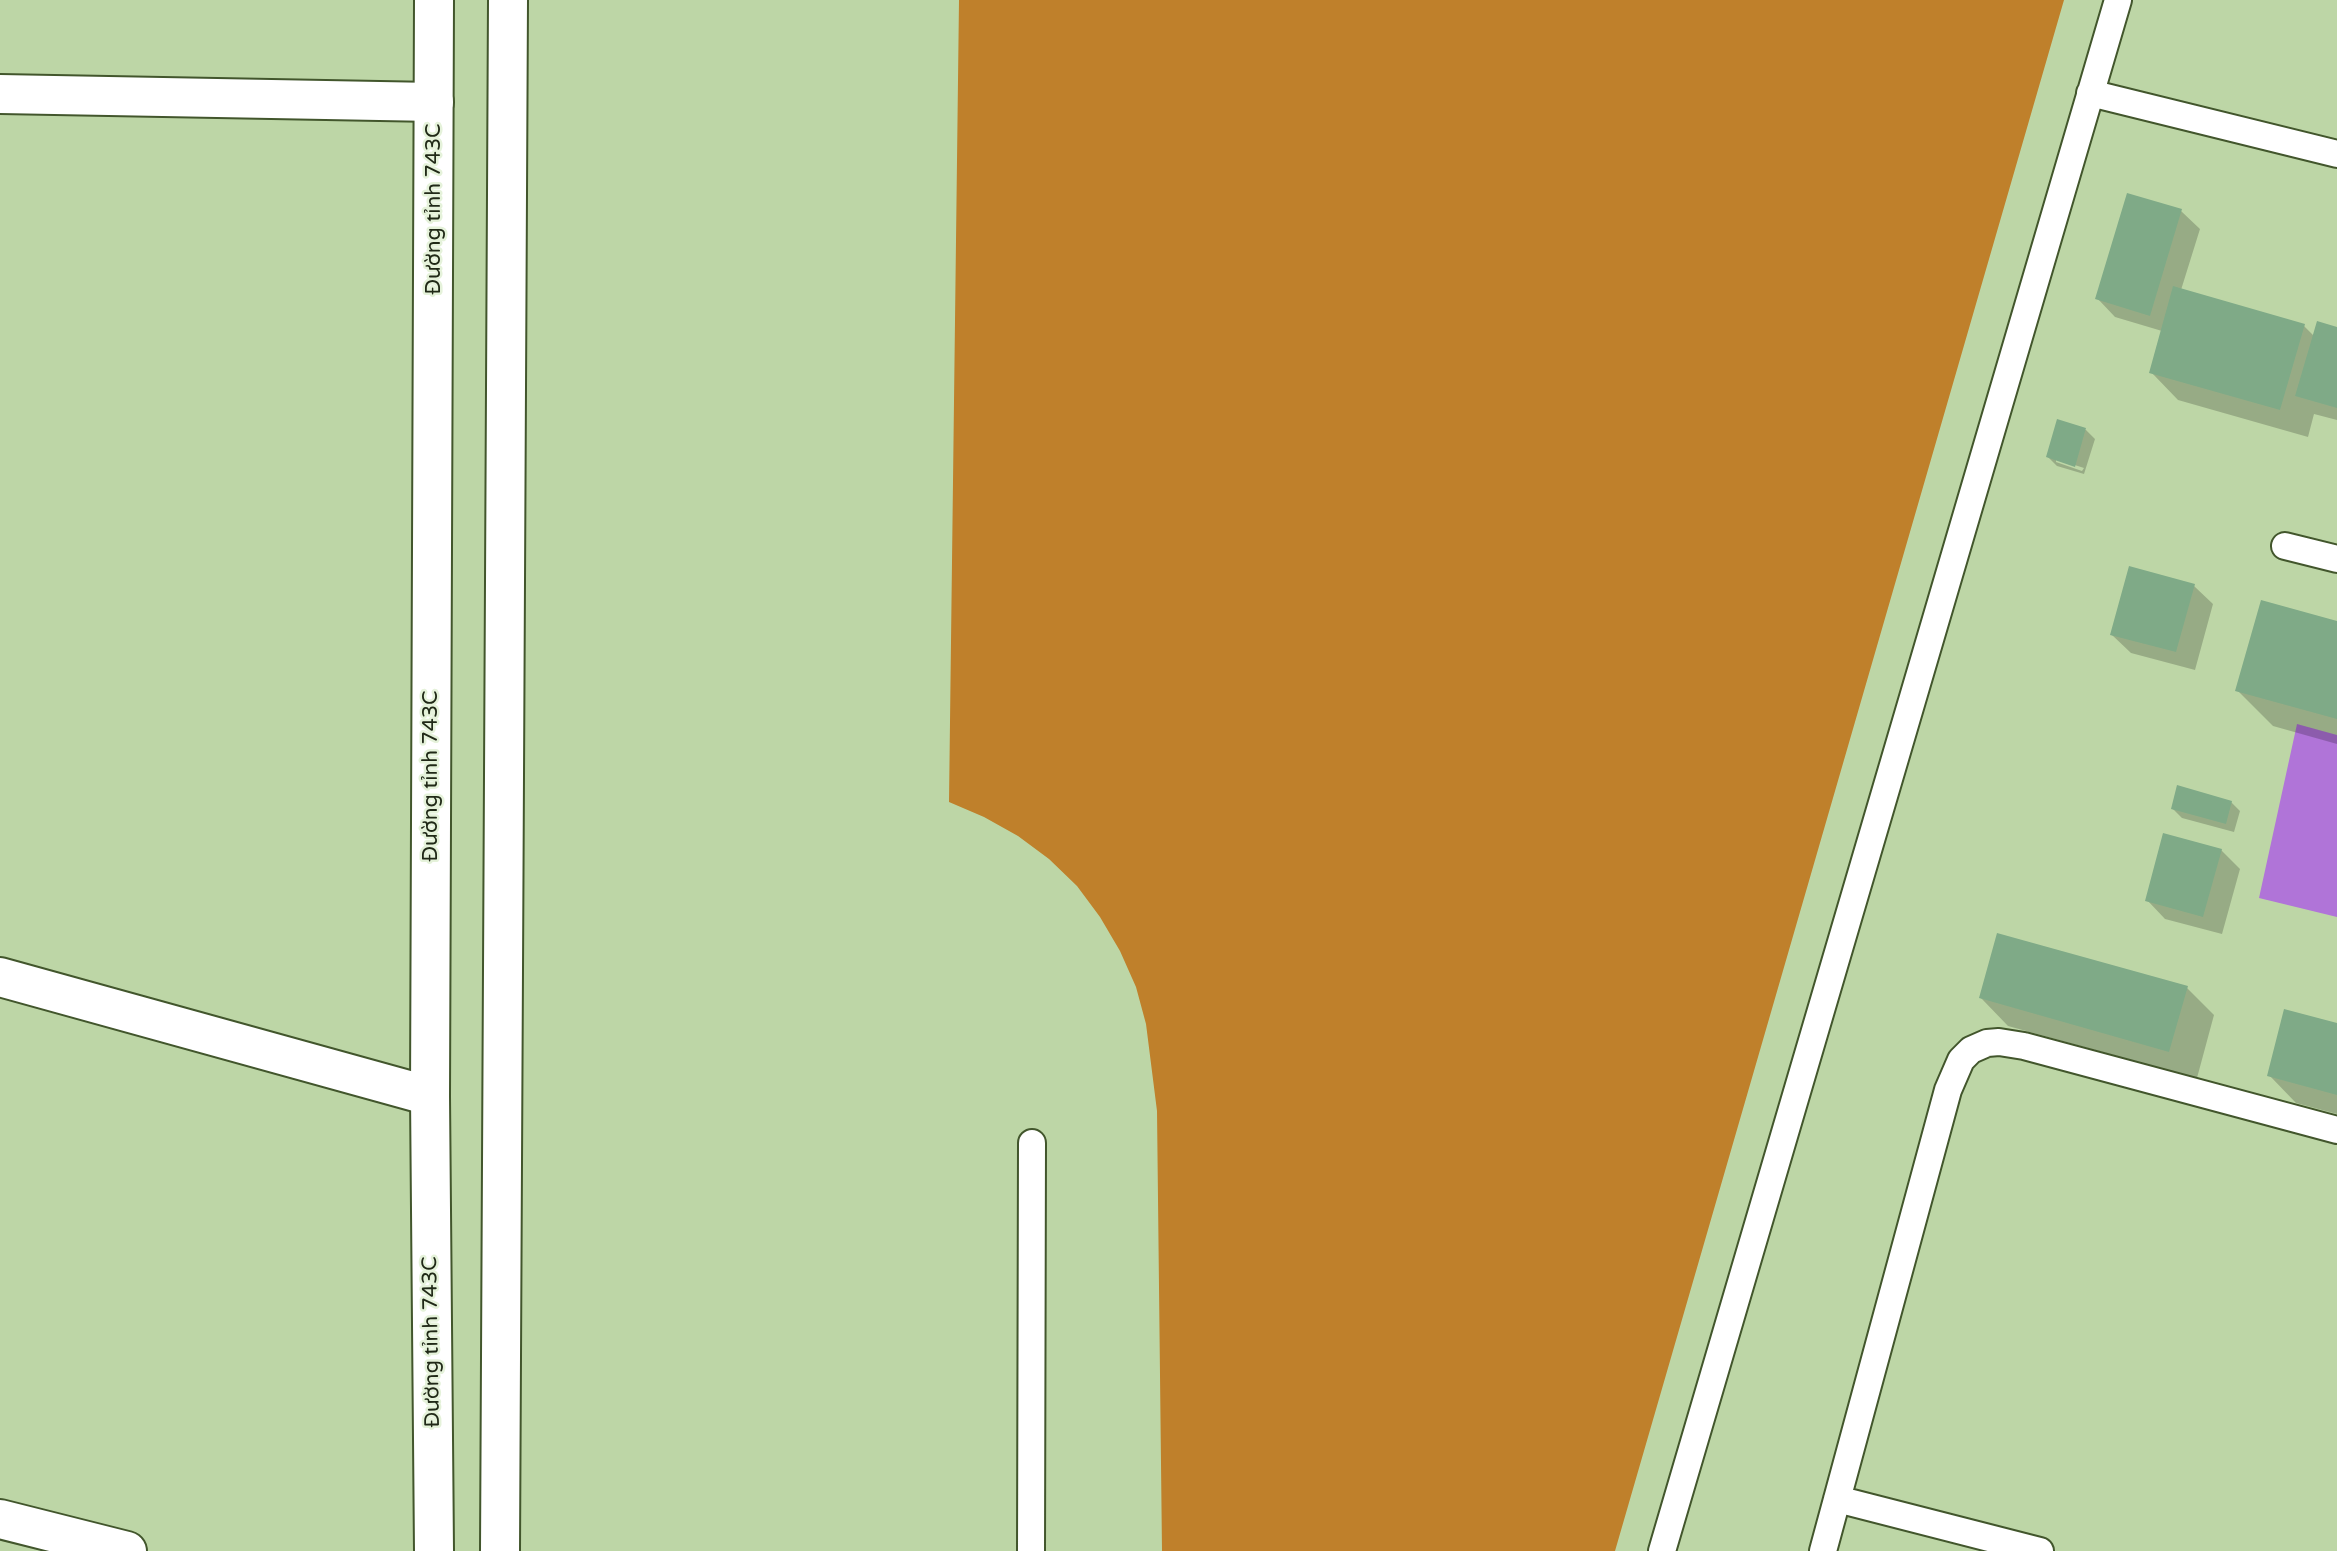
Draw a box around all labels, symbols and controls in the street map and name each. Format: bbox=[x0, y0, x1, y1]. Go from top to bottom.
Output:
street label: Đường tỉnh 743C bbox=[421, 123, 447, 295]
street label: Đường tỉnh 743C bbox=[418, 690, 444, 862]
street label: Đường tỉnh 743C bbox=[418, 1256, 446, 1428]

